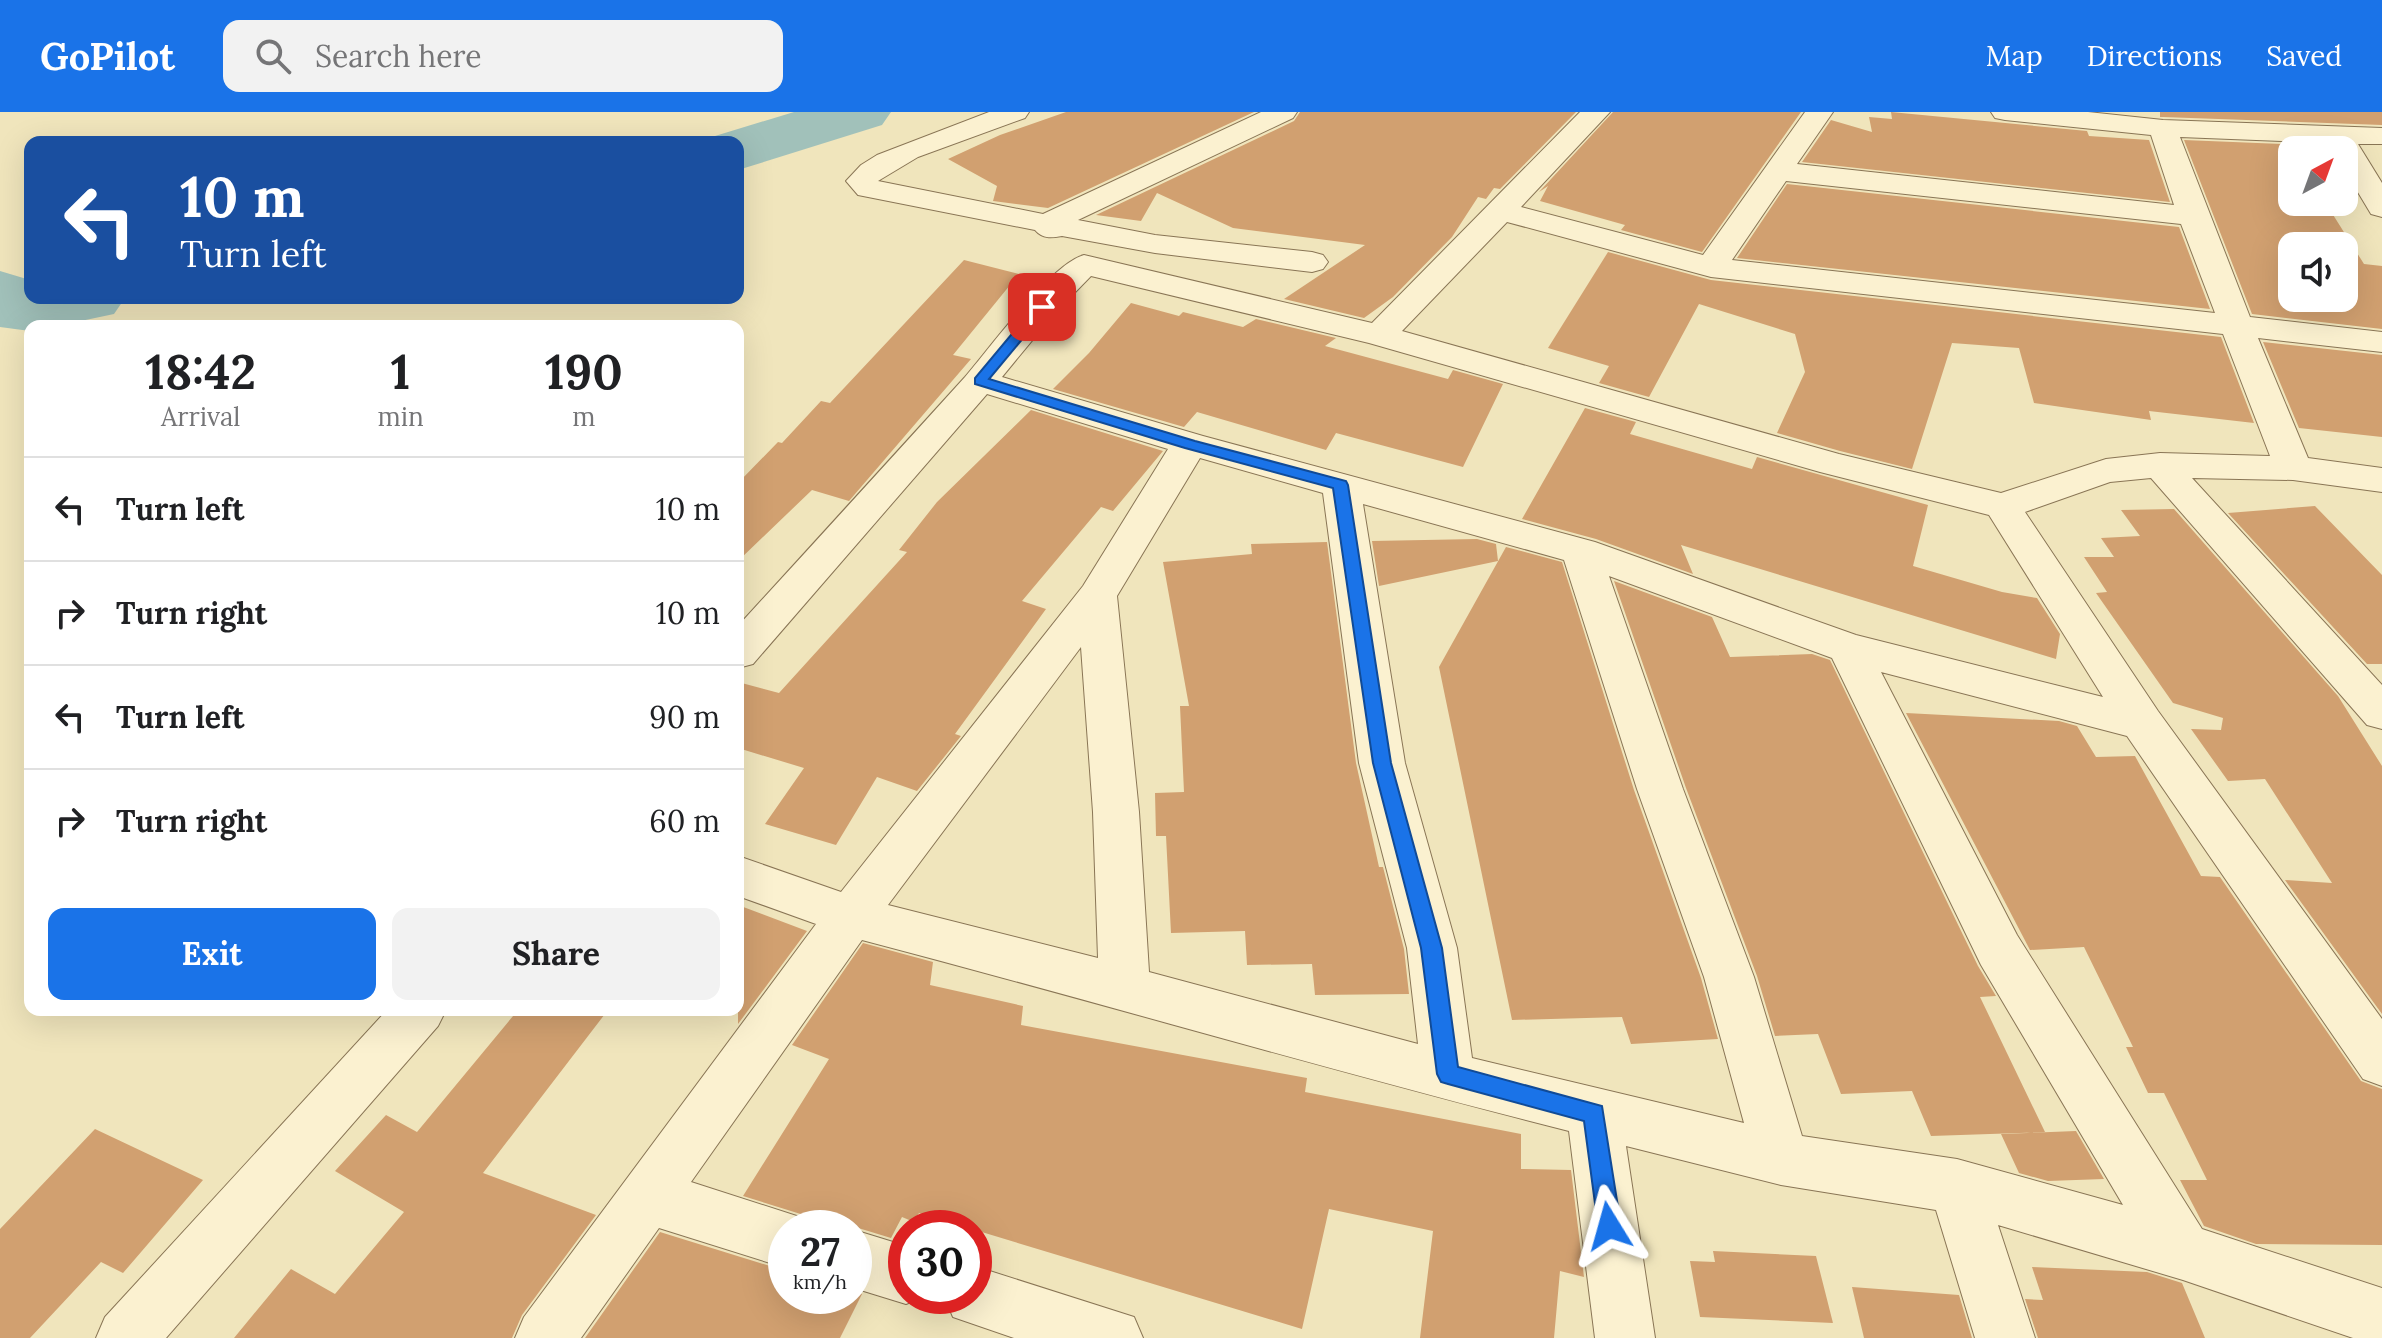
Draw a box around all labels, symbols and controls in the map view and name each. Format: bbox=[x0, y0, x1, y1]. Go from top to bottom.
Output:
search box bbox=[223, 20, 783, 92]
text: GoPilot bbox=[40, 32, 175, 80]
icon: search bbox=[251, 34, 295, 78]
text: Search here bbox=[315, 37, 482, 75]
text: Map bbox=[1986, 38, 2043, 74]
text: Directions bbox=[2087, 38, 2222, 74]
text: Saved bbox=[2266, 38, 2342, 74]
north arrow bbox=[2278, 136, 2358, 216]
map controls bbox=[2278, 136, 2358, 312]
text: 10 m bbox=[180, 161, 305, 232]
icon: left bbox=[48, 168, 152, 272]
text: Turn left bbox=[180, 231, 327, 277]
button: sound bbox=[2278, 232, 2358, 312]
pin bbox=[1008, 273, 1076, 341]
icon: arrive bbox=[1020, 285, 1064, 329]
text: 18:42 bbox=[145, 341, 256, 402]
text: 1 bbox=[391, 341, 410, 402]
text: 190 bbox=[545, 341, 623, 402]
text: Arrival bbox=[161, 400, 240, 433]
text: min bbox=[377, 400, 424, 433]
text: m bbox=[572, 400, 595, 433]
icon: left bbox=[48, 487, 92, 531]
text: Turn left bbox=[116, 490, 244, 528]
text: 10 m bbox=[656, 490, 720, 528]
icon: right bbox=[48, 591, 92, 635]
text: Turn right bbox=[116, 594, 267, 632]
text: 10 m bbox=[656, 594, 720, 632]
icon: left bbox=[48, 695, 92, 739]
text: Turn left bbox=[116, 698, 244, 736]
text: 90 m bbox=[649, 698, 720, 736]
icon: right bbox=[48, 799, 92, 843]
text: Turn right bbox=[116, 802, 267, 840]
text: 60 m bbox=[649, 802, 720, 840]
button: Exit bbox=[48, 908, 376, 1000]
button: Share bbox=[392, 908, 720, 1000]
position arrow bbox=[1567, 1184, 1651, 1268]
speed limit sign: 30 bbox=[888, 1210, 992, 1314]
text: 27 bbox=[800, 1226, 840, 1277]
text: km/h bbox=[793, 1269, 847, 1294]

